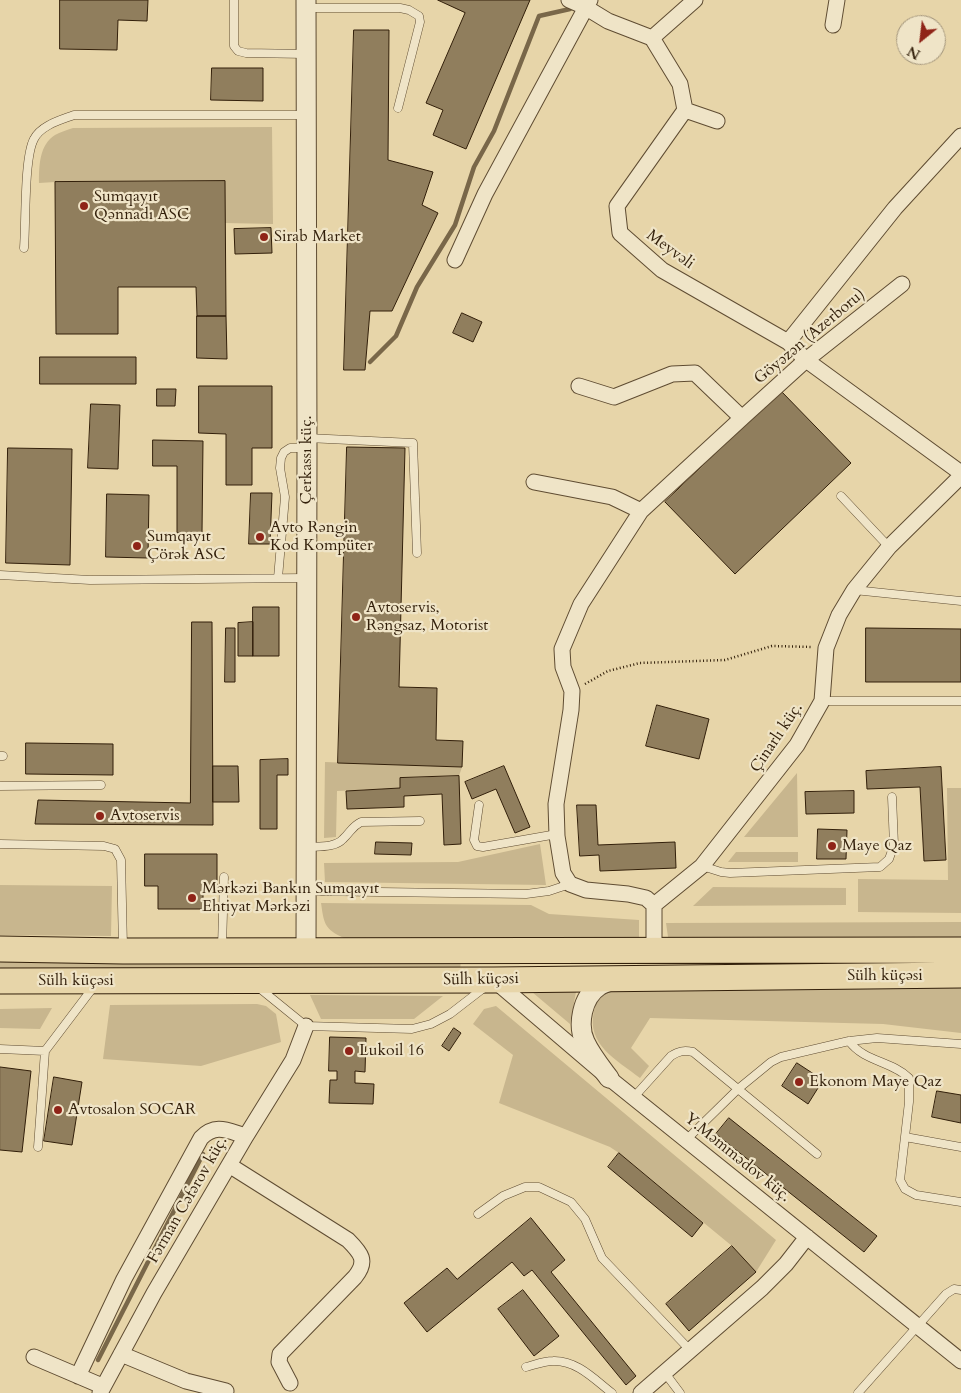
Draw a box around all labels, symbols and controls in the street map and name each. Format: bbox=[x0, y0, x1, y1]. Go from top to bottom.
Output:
north arrow bbox=[896, 15, 946, 65]
text: N bbox=[904, 41, 924, 64]
place label: Sumqayıt Qənnadı ASC bbox=[94, 187, 189, 225]
marker: Sumqayıt Qənnadı ASC bbox=[78, 200, 90, 212]
street label: Meyvəli bbox=[642, 226, 698, 274]
place label: Sirab Market bbox=[274, 227, 361, 247]
marker: Sirab Market bbox=[258, 231, 270, 243]
street label: Göyəzən (Azerboru) bbox=[751, 285, 869, 389]
street label: Çerkassı küç. bbox=[297, 416, 317, 504]
place label: Avto Rəngin Kod Kompüter bbox=[270, 518, 373, 556]
place label: Sumqayıt Çörək ASC bbox=[147, 527, 225, 565]
marker: Avto Rəngin Kod Kompüter bbox=[254, 531, 266, 543]
marker: Sumqayıt Çörək ASC bbox=[131, 540, 143, 552]
place label: Avtoservis, Rəngsaz, Motorist bbox=[366, 598, 488, 636]
marker: Avtoservis, Rəngsaz, Motorist bbox=[350, 611, 362, 623]
street label: Çinarlı küç. bbox=[747, 699, 807, 777]
place label: Avtoservis bbox=[110, 806, 180, 826]
marker: Avtoservis bbox=[94, 810, 106, 822]
place label: Maye Qaz bbox=[842, 836, 912, 856]
marker: Maye Qaz bbox=[826, 840, 838, 852]
place label: Mərkəzi Bankın Sumqayıt Ehtiyat Mərkəzi bbox=[202, 879, 379, 917]
marker: Mərkəzi Bankın Sumqayıt Ehtiyat Mərkəzi bbox=[186, 892, 198, 904]
street label: Sülh küçəsi bbox=[847, 966, 923, 986]
street label: Sülh küçəsi bbox=[443, 970, 519, 990]
street label: Sülh küçəsi bbox=[38, 971, 114, 991]
place label: Lukoil 16 bbox=[359, 1041, 424, 1061]
marker: Lukoil 16 bbox=[343, 1045, 355, 1057]
place label: Ekonom Maye Qaz bbox=[809, 1072, 942, 1092]
marker: Ekonom Maye Qaz bbox=[793, 1076, 805, 1088]
place label: Avtosalon SOCAR bbox=[68, 1100, 196, 1120]
marker: Avtosalon SOCAR bbox=[52, 1104, 64, 1116]
street label: Y.Məmmədov küç. bbox=[680, 1109, 794, 1207]
street label: Fərman Cəfərov küç. bbox=[144, 1133, 232, 1267]

